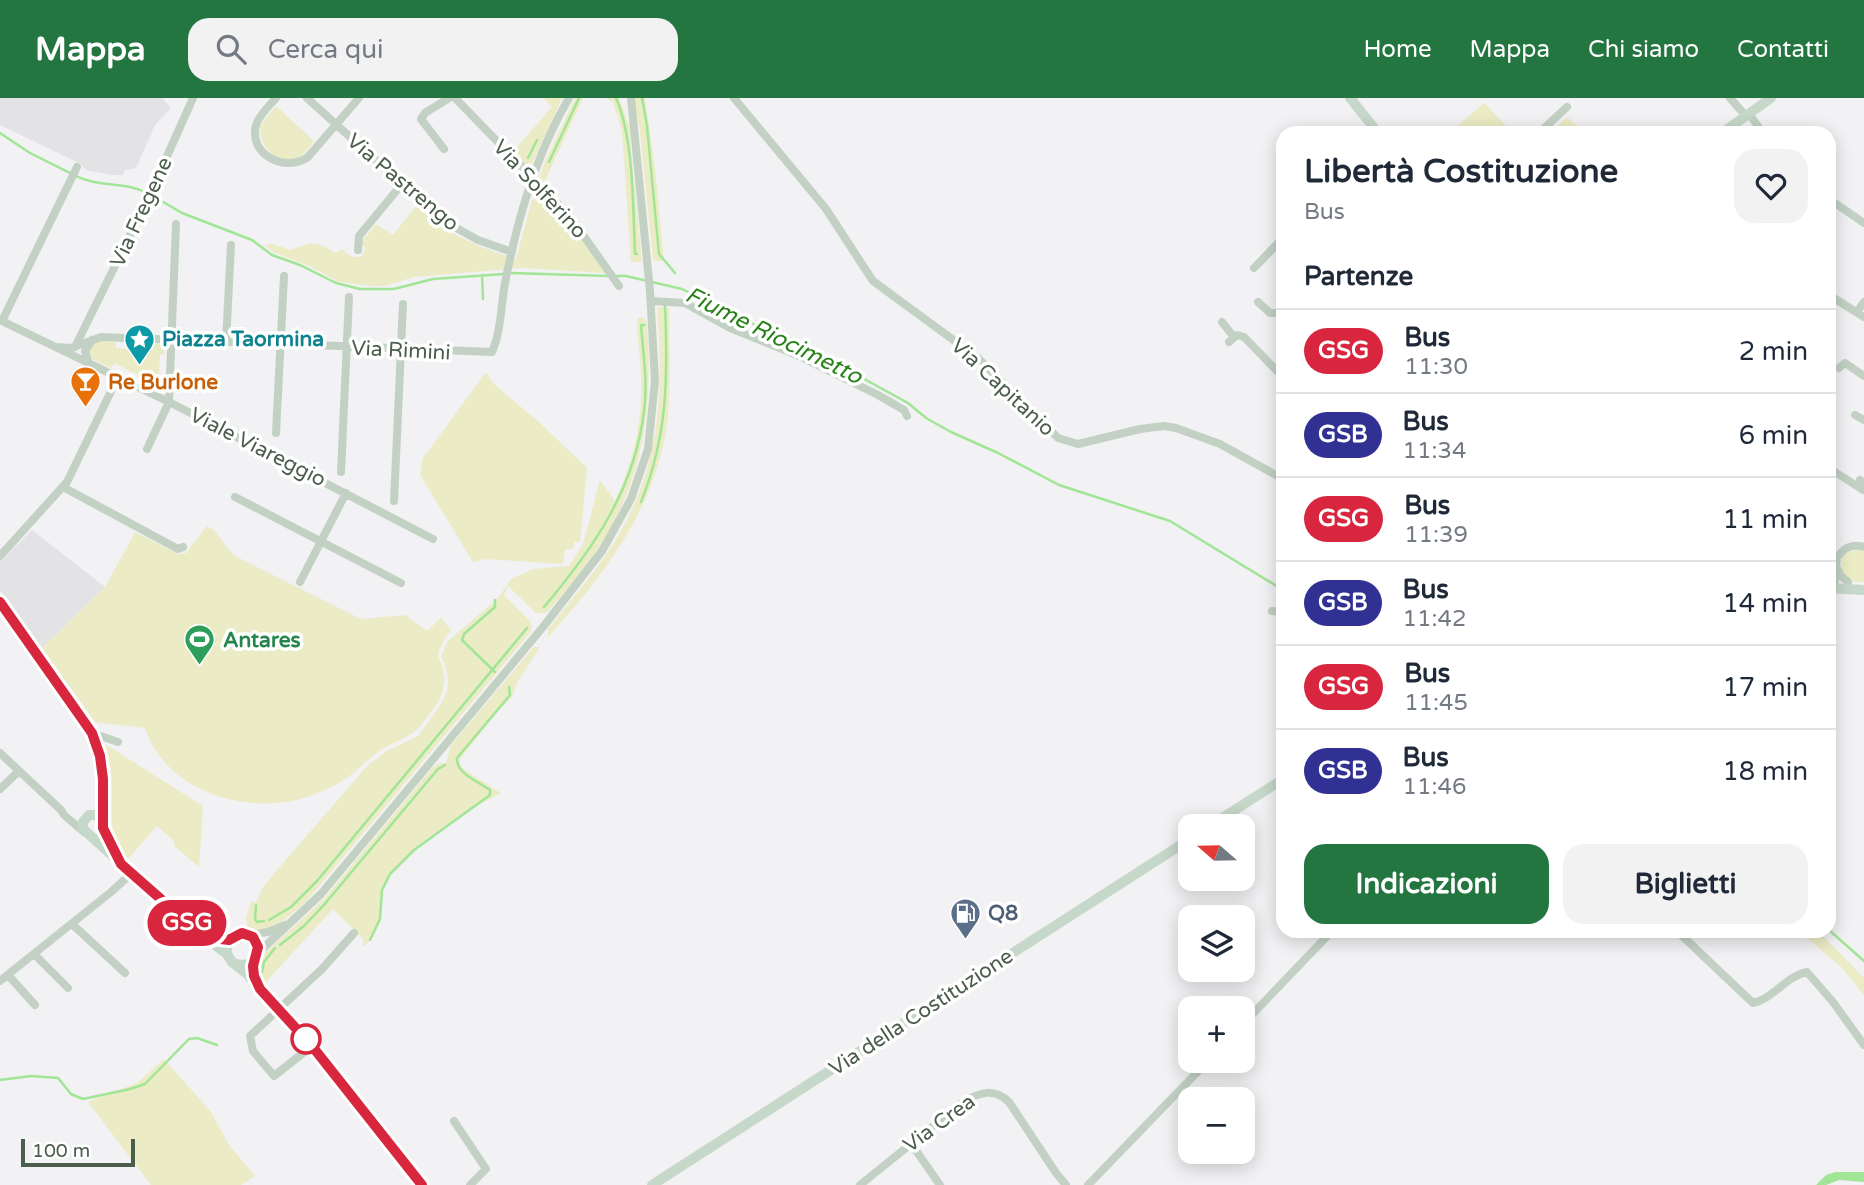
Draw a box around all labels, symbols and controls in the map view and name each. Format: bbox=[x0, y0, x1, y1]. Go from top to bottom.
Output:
search box bbox=[188, 18, 678, 81]
text: Mappa bbox=[35, 30, 146, 69]
icon: search bbox=[212, 30, 250, 68]
text: Cerca qui bbox=[268, 34, 384, 65]
text: Home bbox=[1364, 35, 1432, 64]
text: Mappa bbox=[1470, 35, 1550, 64]
text: Chi siamo bbox=[1588, 35, 1699, 64]
text: Contatti bbox=[1737, 35, 1829, 64]
street label: Via Pastrengo bbox=[342, 128, 464, 237]
street label: Via Solferino bbox=[488, 135, 592, 244]
button: heart bbox=[1734, 149, 1808, 223]
text: Libertà Costituzione bbox=[1304, 152, 1618, 191]
street label: Via Fregene bbox=[105, 153, 178, 271]
text: Bus bbox=[1304, 198, 1345, 226]
text: Partenze bbox=[1304, 261, 1413, 292]
water label: Fiume Riocimetto bbox=[681, 281, 867, 391]
place icon: Piazza Taormina bbox=[122, 322, 156, 366]
text: Bus bbox=[1404, 322, 1450, 353]
place label: Piazza Taormina bbox=[162, 327, 324, 352]
street label: Via Capitanio bbox=[946, 333, 1060, 442]
street label: Via Rimini bbox=[351, 335, 451, 366]
text: GSG bbox=[1318, 336, 1369, 365]
text: 2 min bbox=[1739, 336, 1808, 367]
text: 11:30 bbox=[1404, 353, 1468, 381]
bar icon: Re Burlone bbox=[68, 365, 102, 409]
place label: Re Burlone bbox=[108, 370, 218, 395]
street label: Viale Viareggio bbox=[186, 402, 330, 493]
text: Bus bbox=[1403, 406, 1449, 437]
text: GSB bbox=[1318, 420, 1368, 449]
text: 6 min bbox=[1739, 420, 1808, 451]
text: 11:34 bbox=[1403, 437, 1466, 465]
text: Bus bbox=[1404, 490, 1450, 521]
text: GSG bbox=[1318, 504, 1369, 533]
text: 11 min bbox=[1722, 504, 1808, 535]
text: 11:39 bbox=[1404, 521, 1468, 549]
text: Bus bbox=[1403, 574, 1449, 605]
text: GSB bbox=[1318, 588, 1368, 617]
text: 14 min bbox=[1722, 588, 1808, 619]
text: 11:42 bbox=[1403, 605, 1466, 633]
sports icon: Antares bbox=[183, 623, 217, 667]
place label: Antares bbox=[223, 628, 301, 653]
text: Bus bbox=[1404, 658, 1450, 689]
text: GSG bbox=[1318, 672, 1369, 701]
text: 17 min bbox=[1722, 672, 1808, 703]
text: 11:45 bbox=[1404, 689, 1468, 717]
text: Bus bbox=[1403, 742, 1449, 773]
text: GSB bbox=[1318, 756, 1368, 785]
text: 18 min bbox=[1722, 756, 1808, 787]
text: 11:46 bbox=[1403, 773, 1466, 801]
north arrow bbox=[1178, 814, 1255, 891]
map controls bbox=[1178, 814, 1255, 1164]
button: Indicazioni bbox=[1304, 844, 1549, 924]
button: Biglietti bbox=[1563, 844, 1808, 924]
fuel station icon: Q8 bbox=[948, 896, 982, 940]
line badge: GSG bbox=[147, 900, 227, 946]
place label: Q8 bbox=[988, 901, 1018, 926]
button: layers bbox=[1178, 905, 1255, 982]
text: GSG bbox=[161, 908, 213, 937]
street label: Via della Costituzione bbox=[825, 944, 1018, 1081]
button: + bbox=[1178, 996, 1255, 1073]
unlabelled marker bbox=[291, 1024, 321, 1054]
button: − bbox=[1178, 1087, 1255, 1164]
street label: Via Crea bbox=[898, 1089, 980, 1158]
scale bar bbox=[21, 1136, 135, 1168]
text: 100 m bbox=[32, 1140, 90, 1162]

